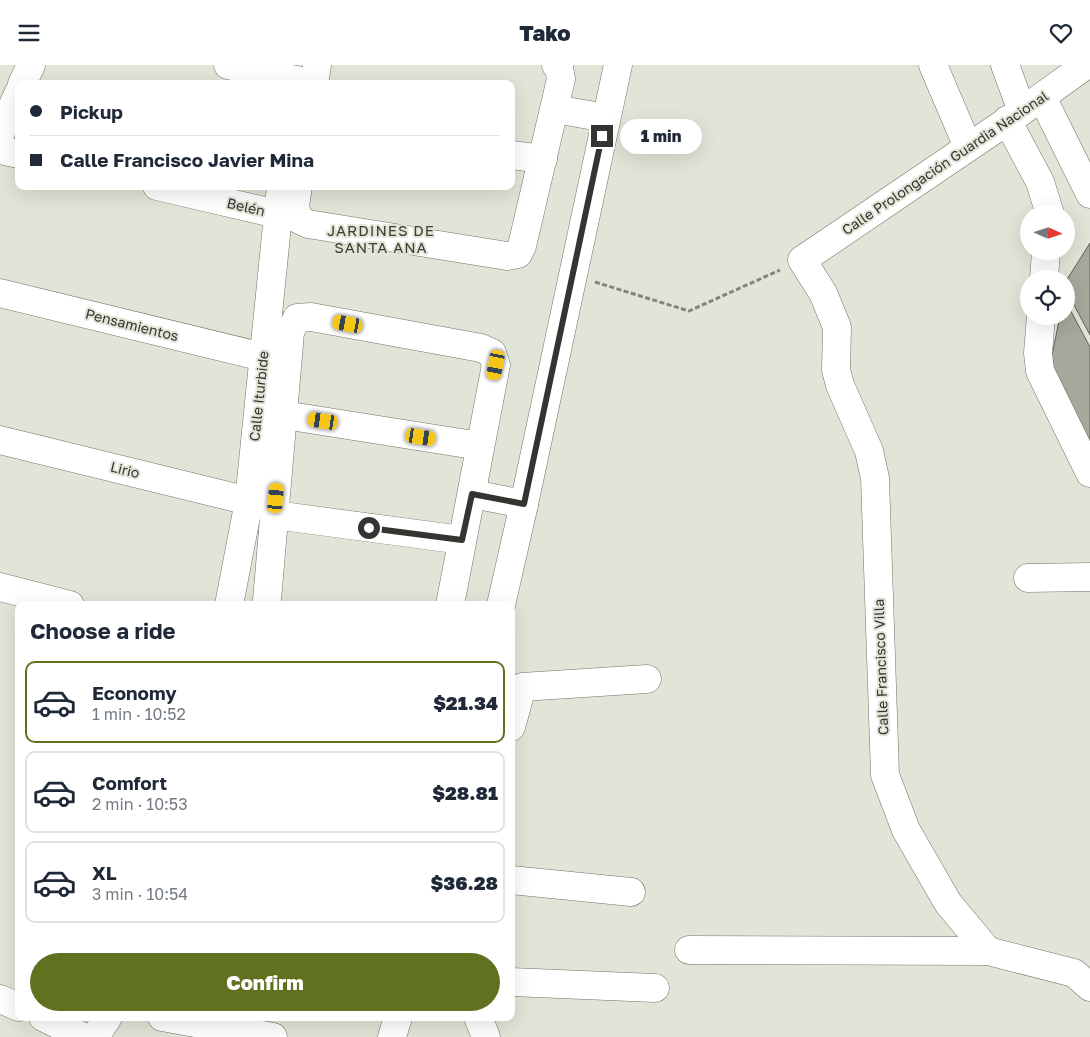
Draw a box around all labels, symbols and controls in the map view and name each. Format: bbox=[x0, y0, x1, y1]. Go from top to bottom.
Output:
icon: menu bbox=[15, 19, 43, 47]
text: Tako bbox=[519, 19, 571, 46]
icon: heart bbox=[1047, 19, 1075, 47]
street label: Calle Prolongación Guardia Nacional bbox=[838, 87, 1051, 238]
text: Pickup bbox=[60, 100, 123, 123]
callout: 1 min bbox=[620, 119, 702, 153]
route end bbox=[591, 125, 613, 147]
text: 1 min bbox=[641, 126, 681, 146]
text: Calle Francisco Javier Mina bbox=[60, 148, 314, 171]
street label: Belén bbox=[225, 194, 267, 219]
north arrow bbox=[1020, 205, 1075, 260]
map controls bbox=[1020, 205, 1075, 325]
district label: JARDINES DE SANTA ANA bbox=[327, 221, 435, 256]
button: locate bbox=[1020, 270, 1075, 325]
street label: Pensamientos bbox=[84, 305, 180, 344]
car bbox=[331, 314, 364, 334]
car bbox=[485, 349, 506, 381]
street label: Calle Iturbide bbox=[245, 350, 272, 442]
car bbox=[307, 411, 338, 431]
car bbox=[405, 427, 436, 447]
street label: Lirio bbox=[109, 458, 141, 481]
car bbox=[267, 482, 284, 514]
route start bbox=[358, 517, 380, 539]
street label: Calle Francisco Villa bbox=[870, 599, 891, 735]
text: Choose a ride bbox=[30, 617, 176, 644]
icon: car bbox=[32, 680, 77, 725]
text: Economy bbox=[92, 681, 177, 704]
text: $21.34 bbox=[433, 691, 498, 714]
text: 1 min · 10:52 bbox=[92, 704, 186, 724]
icon: car bbox=[32, 770, 77, 815]
text: Comfort bbox=[92, 771, 167, 794]
text: $28.81 bbox=[432, 781, 498, 804]
text: 2 min · 10:53 bbox=[92, 794, 188, 814]
icon: car bbox=[32, 860, 77, 905]
text: XL bbox=[92, 861, 117, 884]
text: $36.28 bbox=[430, 871, 498, 894]
text: 3 min · 10:54 bbox=[92, 884, 188, 904]
button: Confirm bbox=[30, 953, 500, 1011]

